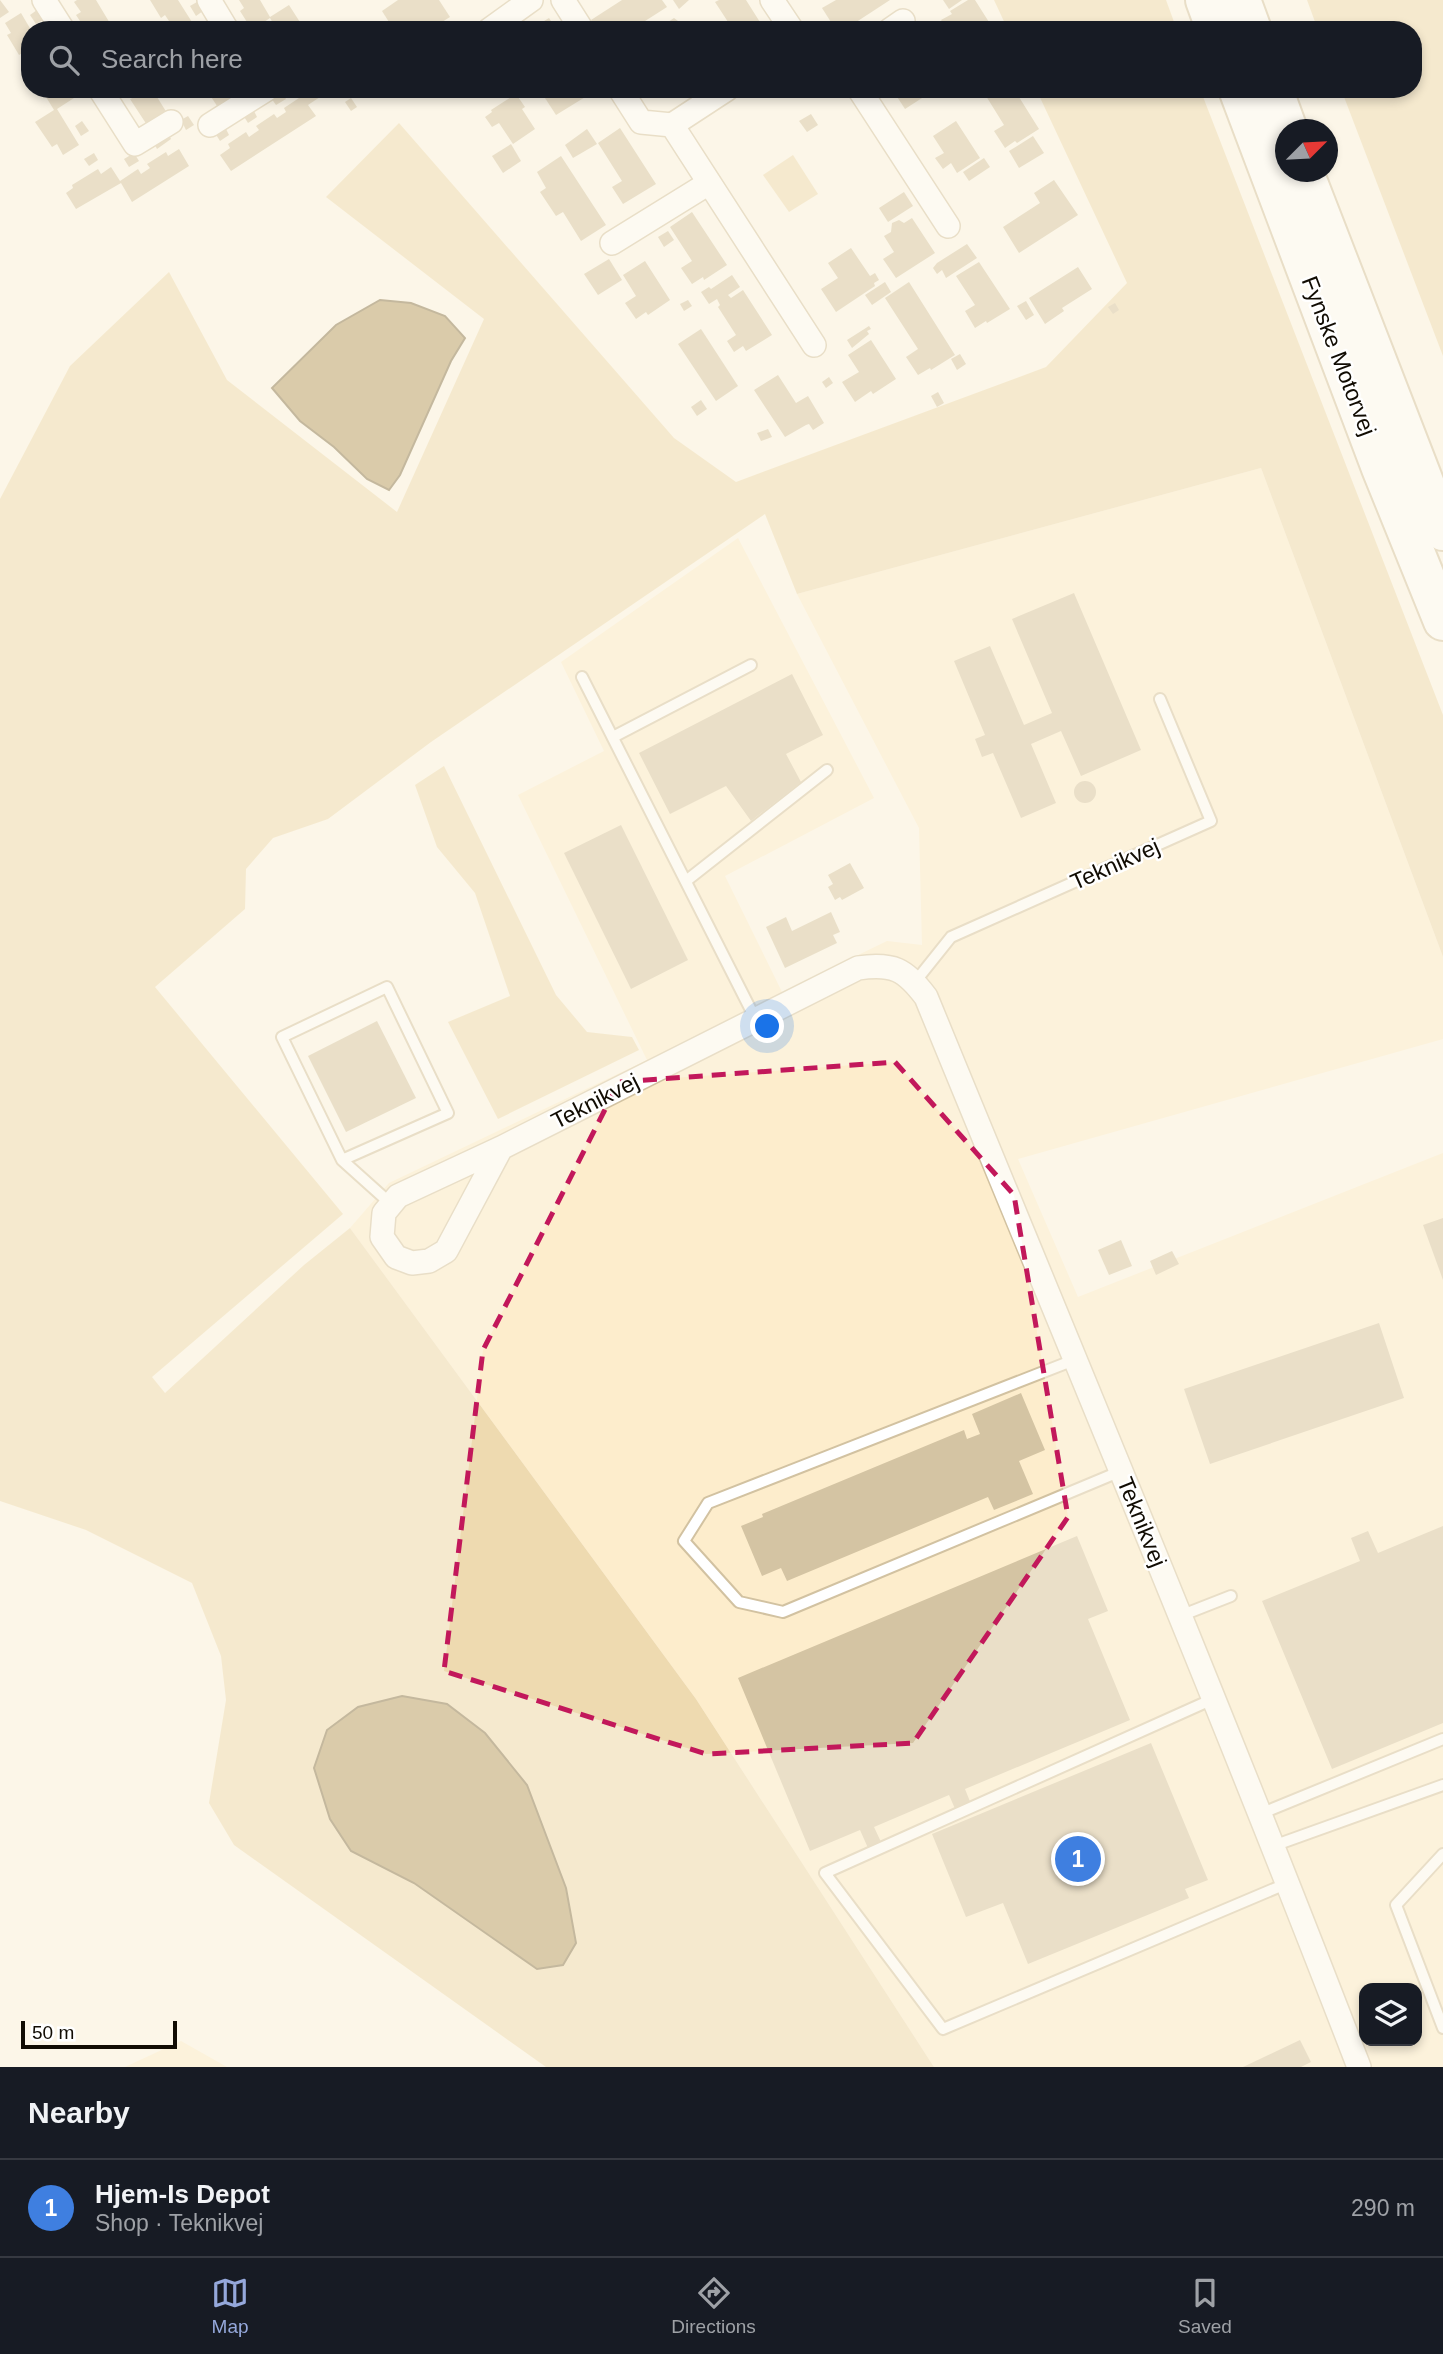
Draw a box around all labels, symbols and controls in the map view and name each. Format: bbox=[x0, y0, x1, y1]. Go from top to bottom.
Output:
search box bbox=[21, 21, 1422, 98]
icon: search bbox=[45, 41, 83, 79]
text: Search here bbox=[101, 44, 243, 74]
north arrow bbox=[1275, 119, 1338, 182]
street label: Fynske Motorvej bbox=[1297, 273, 1381, 439]
street label: Teknikvej bbox=[1066, 833, 1164, 895]
your location bbox=[750, 1009, 784, 1043]
street label: Teknikvej bbox=[547, 1068, 643, 1134]
street label: Teknikvej bbox=[1112, 1473, 1172, 1571]
pin: 1 bbox=[1055, 1833, 1101, 1885]
map controls bbox=[1359, 1983, 1422, 2046]
button: layers bbox=[1359, 1983, 1422, 2046]
scale bar bbox=[21, 2018, 177, 2050]
text: 50 m bbox=[32, 2022, 74, 2043]
text: Nearby bbox=[28, 2096, 130, 2129]
text: Hjem-Is Depot bbox=[95, 2179, 270, 2209]
text: 1 bbox=[45, 2195, 57, 2221]
text: 290 m bbox=[1351, 2195, 1415, 2221]
text: Shop · Teknikvej bbox=[95, 2210, 263, 2236]
tab: Map bbox=[211, 2274, 249, 2338]
tab: Directions bbox=[671, 2274, 756, 2338]
tab: Saved bbox=[1178, 2274, 1232, 2338]

